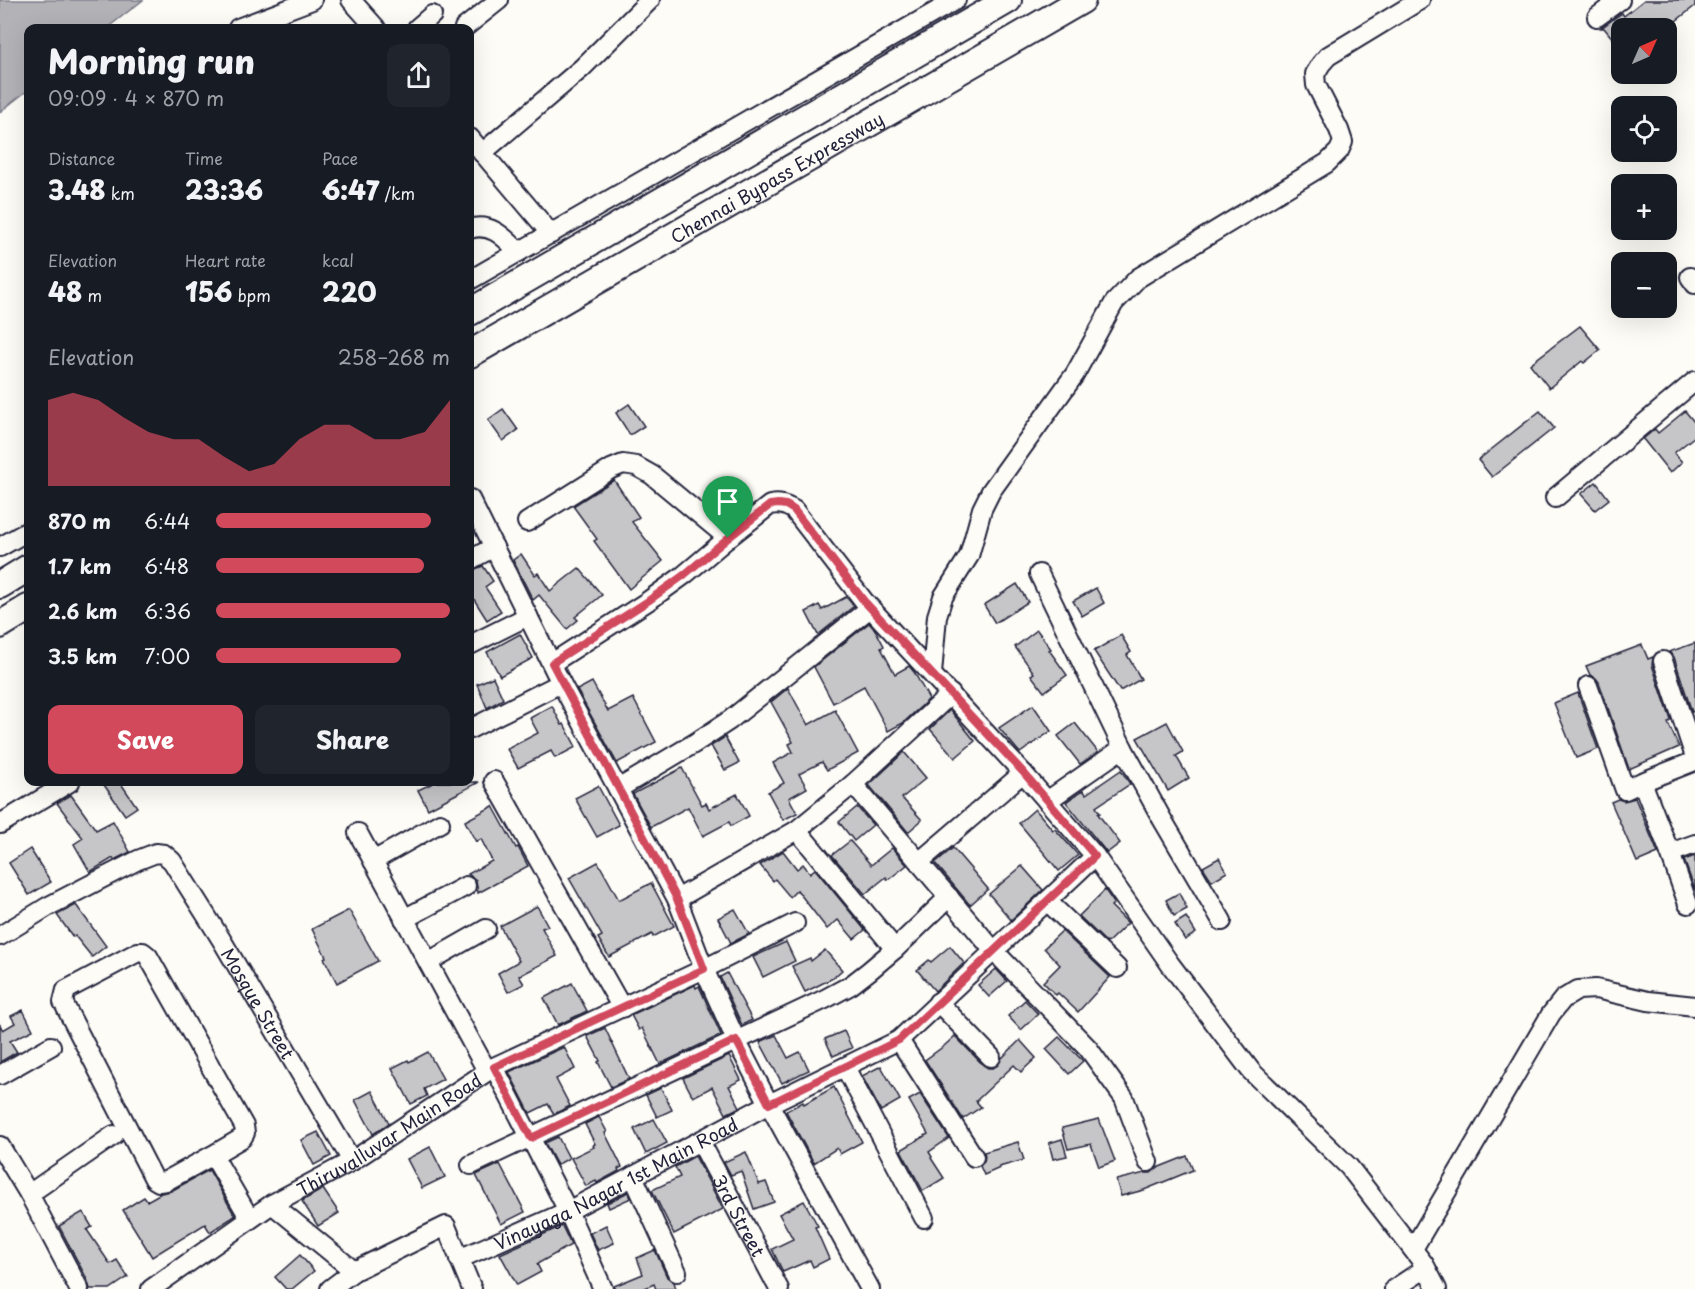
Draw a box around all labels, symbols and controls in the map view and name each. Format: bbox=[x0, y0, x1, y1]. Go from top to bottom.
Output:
north arrow bbox=[1611, 18, 1677, 84]
map controls bbox=[1611, 18, 1677, 318]
text: Morning run bbox=[48, 35, 255, 85]
button: share bbox=[387, 44, 450, 107]
text: 09:09 · 4 × 870 m bbox=[48, 83, 224, 113]
button: locate bbox=[1611, 96, 1677, 162]
street label: Chennai Bypass Expressway bbox=[665, 104, 888, 249]
text: Distance bbox=[48, 146, 115, 170]
text: Time bbox=[185, 146, 223, 170]
text: Pace bbox=[322, 146, 358, 170]
text: 3.48 bbox=[48, 170, 106, 209]
text: 23:36 bbox=[185, 170, 263, 209]
text: 6:47 bbox=[322, 170, 379, 209]
button: + bbox=[1611, 174, 1677, 240]
text: km bbox=[106, 181, 135, 205]
text: /km bbox=[379, 181, 415, 205]
text: Elevation bbox=[48, 248, 117, 272]
text: Heart rate bbox=[185, 248, 266, 272]
text: kcal bbox=[322, 248, 354, 272]
button: − bbox=[1611, 252, 1677, 318]
text: 48 bbox=[48, 272, 82, 311]
text: 156 bbox=[185, 272, 232, 311]
text: 220 bbox=[322, 272, 377, 311]
text: m bbox=[82, 283, 102, 307]
text: bpm bbox=[232, 283, 271, 307]
text: Elevation bbox=[48, 342, 134, 372]
text: 258–268 m bbox=[338, 342, 450, 372]
pin bbox=[702, 476, 753, 538]
icon: arrive bbox=[711, 485, 744, 518]
text: 870 m bbox=[48, 506, 111, 536]
text: 6:44 bbox=[144, 506, 190, 536]
text: 1.7 km bbox=[48, 551, 111, 581]
text: 6:48 bbox=[144, 551, 189, 581]
text: 2.6 km bbox=[48, 596, 117, 626]
text: 6:36 bbox=[144, 596, 191, 626]
text: 3.5 km bbox=[48, 641, 117, 671]
text: 7:00 bbox=[144, 641, 190, 671]
button: Save bbox=[48, 705, 243, 774]
button: Share bbox=[255, 705, 450, 774]
street label: Mosque Street bbox=[215, 942, 302, 1064]
street label: Thiruvalluvar Main Road bbox=[291, 1066, 486, 1202]
street label: Vinayaga Nagar 1st Main Road bbox=[489, 1110, 742, 1256]
street label: 3rd Street bbox=[707, 1169, 773, 1261]

